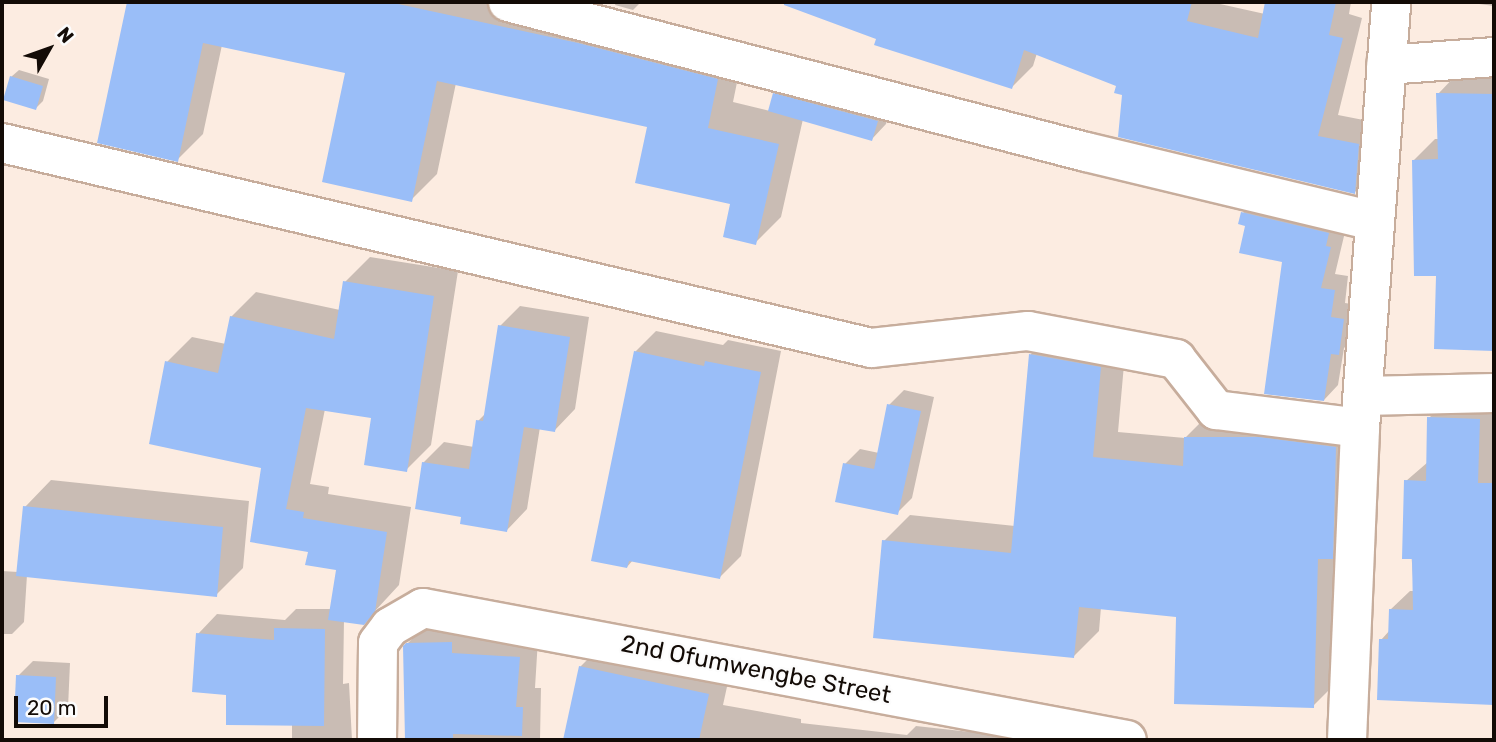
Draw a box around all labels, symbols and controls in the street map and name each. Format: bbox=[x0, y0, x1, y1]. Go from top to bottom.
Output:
north arrow bbox=[14, 14, 84, 84]
text: N bbox=[52, 23, 79, 48]
street label: 2nd Ofumwengbe Street bbox=[619, 630, 893, 710]
scale bar bbox=[18, 682, 112, 726]
text: 20 m bbox=[27, 695, 76, 720]

